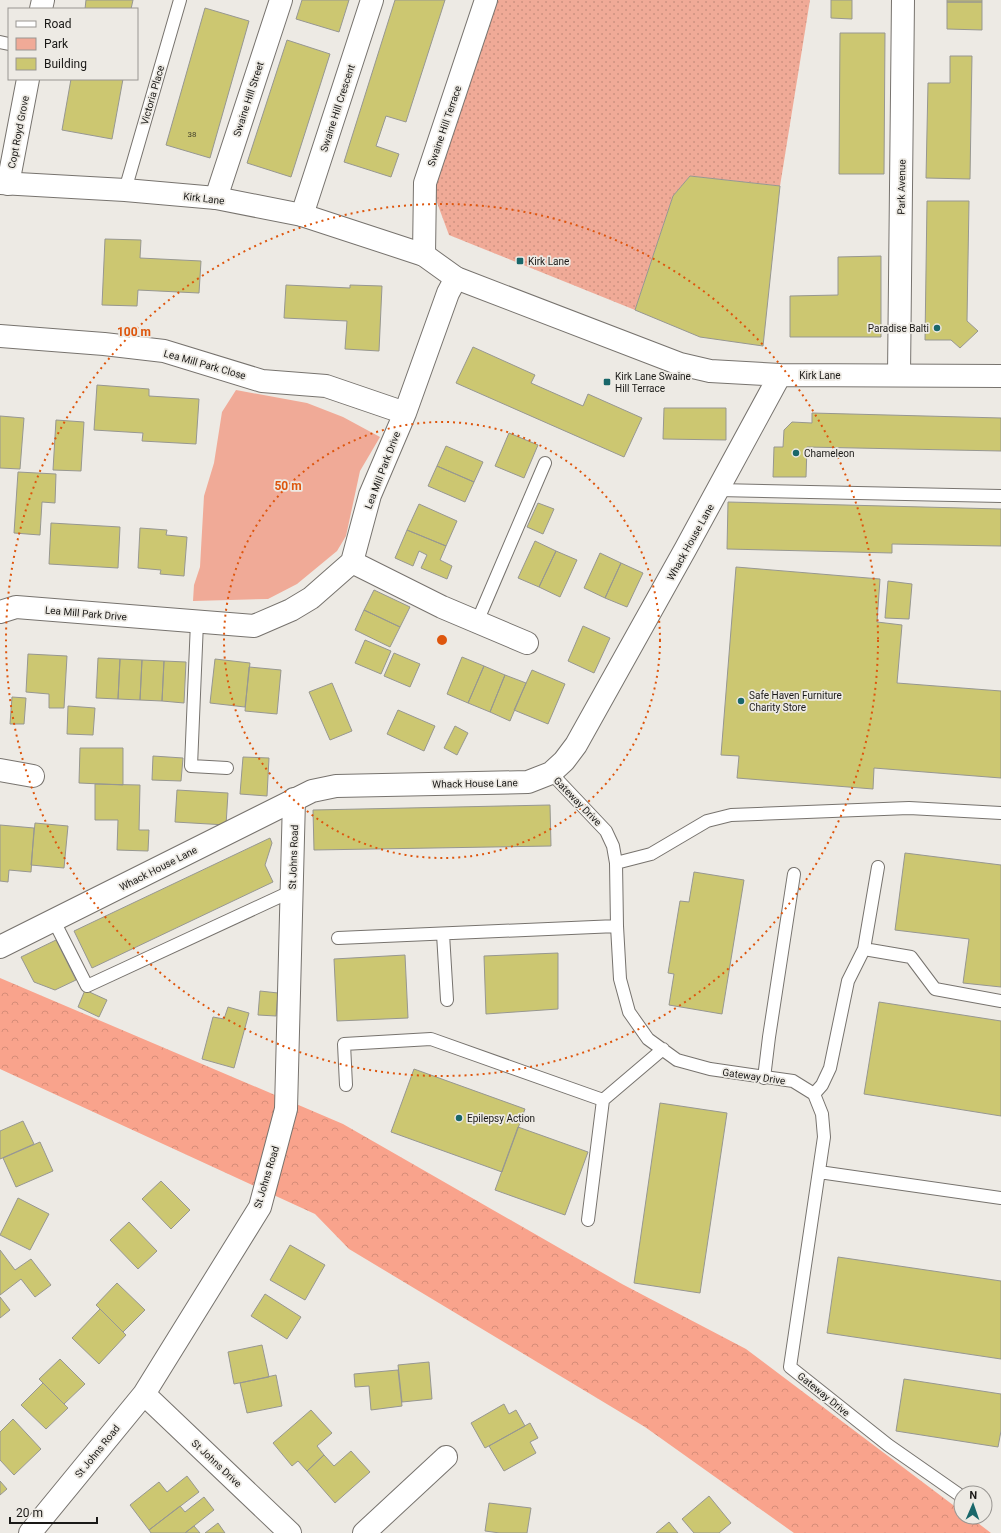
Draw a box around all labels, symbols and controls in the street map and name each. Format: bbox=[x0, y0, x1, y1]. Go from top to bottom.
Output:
legend bbox=[8, 8, 138, 80]
text: Road bbox=[44, 17, 72, 31]
text: Park bbox=[44, 37, 69, 51]
text: Building bbox=[44, 57, 87, 71]
street label: Swaine Hill Street bbox=[231, 60, 266, 138]
street label: Swaine Hill Crescent bbox=[318, 63, 357, 153]
street label: Victoria Place bbox=[139, 64, 166, 126]
street label: Swaine Hill Terrace bbox=[425, 84, 463, 168]
street label: Copt Royd Grove bbox=[6, 95, 31, 169]
house number: 38 bbox=[188, 130, 197, 139]
street label: Park Avenue bbox=[896, 159, 907, 215]
street label: Kirk Lane bbox=[183, 191, 225, 206]
marker: Kirk Lane bbox=[515, 256, 525, 266]
place label: Kirk Lane bbox=[528, 256, 569, 267]
place label: Paradise Balti bbox=[868, 323, 929, 334]
marker: Paradise Balti bbox=[932, 323, 942, 333]
text: 100 m bbox=[117, 325, 151, 339]
street label: Lea Mill Park Close bbox=[163, 347, 247, 381]
street label: Kirk Lane bbox=[799, 370, 841, 381]
place label: Kirk Lane Swaine Hill Terrace bbox=[615, 371, 691, 394]
marker: Kirk Lane Swaine Hill Terrace bbox=[602, 377, 612, 387]
street label: Lea Mill Park Drive bbox=[363, 430, 402, 511]
marker: Chameleon bbox=[791, 448, 801, 458]
place label: Chameleon bbox=[804, 448, 855, 459]
text: 50 m bbox=[274, 479, 302, 493]
street label: Whack House Lane bbox=[665, 502, 716, 582]
street label: Lea Mill Park Drive bbox=[45, 604, 127, 623]
centre of rings bbox=[435, 633, 449, 647]
place label: Safe Haven Furniture Charity Store bbox=[749, 690, 842, 713]
marker: Safe Haven Furniture Charity Store bbox=[736, 696, 746, 706]
street label: Gateway Drive bbox=[552, 775, 604, 828]
street label: Whack House Lane bbox=[432, 777, 518, 790]
street label: St Johns Road bbox=[287, 825, 300, 889]
street label: Whack House Lane bbox=[118, 844, 199, 893]
street label: Gateway Drive bbox=[722, 1067, 786, 1086]
marker: Epilepsy Action bbox=[454, 1113, 464, 1123]
place label: Epilepsy Action bbox=[467, 1113, 535, 1124]
street label: St Johns Road bbox=[252, 1145, 281, 1210]
street label: Gateway Drive bbox=[796, 1370, 852, 1419]
street label: St Johns Road bbox=[73, 1423, 122, 1480]
street label: St Johns Drive bbox=[189, 1437, 244, 1489]
north arrow bbox=[953, 1485, 993, 1525]
text: N bbox=[969, 1489, 978, 1502]
scale bar bbox=[10, 1499, 97, 1525]
text: 20 m bbox=[16, 1506, 43, 1520]

